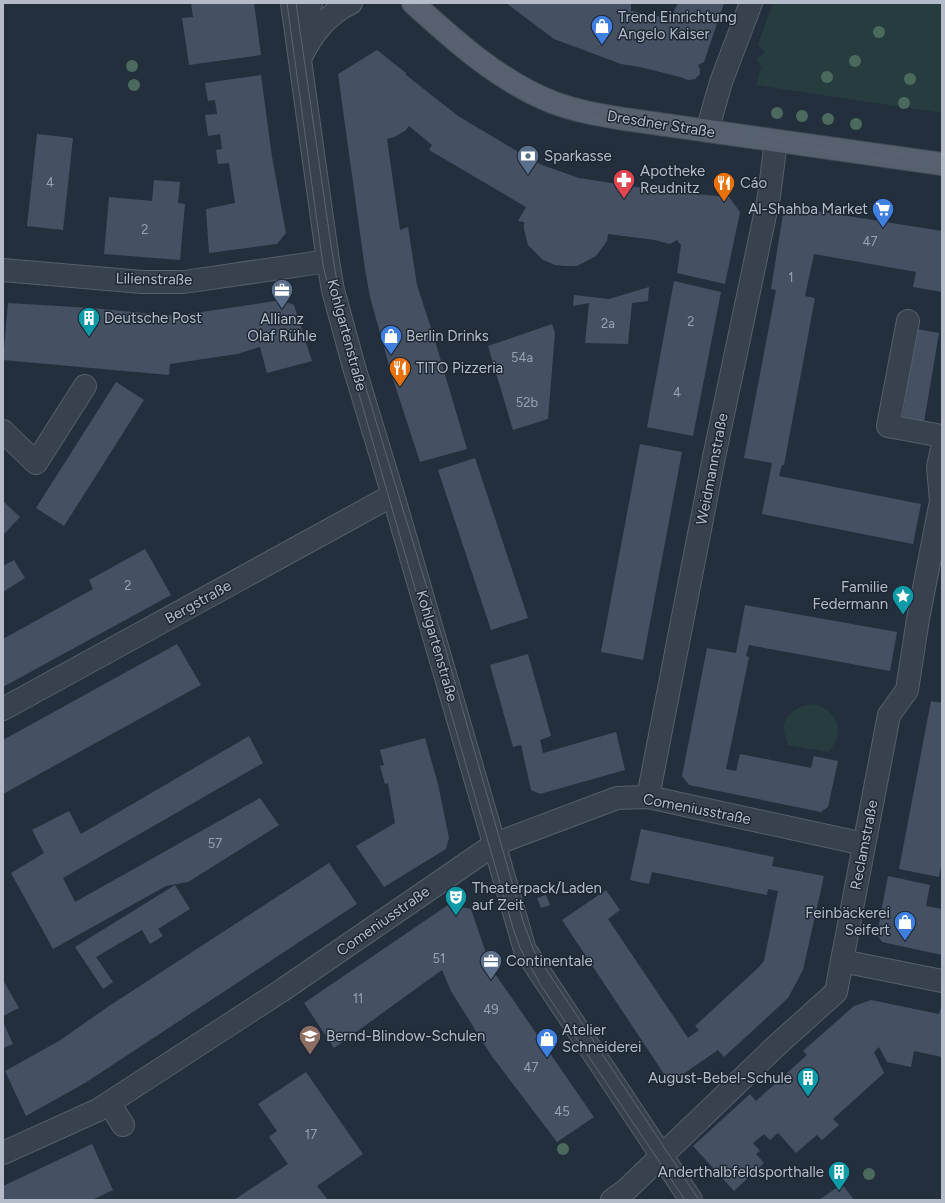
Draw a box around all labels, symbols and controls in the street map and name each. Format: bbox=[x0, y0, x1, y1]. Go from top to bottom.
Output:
place label: Trend Einrichtung Angelo Kaiser bbox=[618, 8, 737, 43]
shop icon: Trend Einrichtung Angelo Kaiser bbox=[589, 13, 615, 46]
street label: Dresdner Straße bbox=[606, 107, 716, 141]
bank icon: Sparkasse bbox=[515, 143, 541, 176]
place label: Sparkasse bbox=[544, 147, 612, 165]
place label: Apotheke Reudnitz bbox=[640, 162, 705, 197]
pharmacy icon: Apotheke Reudnitz bbox=[611, 167, 637, 200]
restaurant icon: Cáo bbox=[711, 170, 737, 203]
place label: Cáo bbox=[740, 174, 767, 192]
house number: 4 bbox=[46, 175, 54, 190]
supermarket icon: Al-Shahba Market bbox=[870, 196, 896, 229]
place label: Al-Shahba Market bbox=[748, 200, 868, 218]
house number: 2 bbox=[141, 222, 149, 237]
house number: 47 bbox=[862, 234, 878, 249]
street label: Lilienstraße bbox=[116, 269, 192, 289]
house number: 1 bbox=[788, 270, 794, 285]
office icon: Allianz Olaf Rühle bbox=[269, 277, 295, 310]
street label: Kohlgartenstraße bbox=[323, 277, 371, 393]
building icon: Deutsche Post bbox=[76, 305, 102, 338]
place label: Deutsche Post bbox=[104, 309, 202, 327]
place label: Allianz Olaf Rühle bbox=[247, 310, 317, 345]
house number: 2 bbox=[687, 314, 695, 329]
house number: 2a bbox=[601, 316, 615, 331]
shop icon: Berlin Drinks bbox=[378, 323, 404, 356]
place label: Berlin Drinks bbox=[406, 327, 489, 345]
house number: 54a bbox=[511, 350, 533, 365]
restaurant icon: TITO Pizzeria bbox=[387, 355, 413, 388]
place label: TITO Pizzeria bbox=[416, 359, 503, 377]
house number: 4 bbox=[673, 385, 681, 400]
house number: 52b bbox=[516, 395, 539, 410]
street label: Weidmannstraße bbox=[692, 412, 732, 526]
street label: Bergstraße bbox=[162, 576, 234, 628]
house number: 2 bbox=[124, 578, 132, 593]
place label: Familie Federmann bbox=[813, 578, 888, 613]
place icon: Familie Federmann bbox=[890, 583, 916, 616]
street label: Kohlgartenstraße bbox=[412, 588, 462, 704]
street label: Comeniusstraße bbox=[641, 790, 753, 828]
street label: Reclamstraße bbox=[846, 798, 882, 892]
house number: 57 bbox=[208, 836, 222, 851]
place label: Theaterpack/Laden auf Zeit bbox=[472, 879, 602, 914]
street label: Comeniusstraße bbox=[333, 882, 433, 960]
theatre icon: Theaterpack/Laden auf Zeit bbox=[443, 884, 469, 917]
place label: Feinbäckerei Seifert bbox=[805, 904, 890, 939]
shop icon: Feinbäckerei Seifert bbox=[892, 909, 918, 942]
office icon: Continentale bbox=[478, 948, 504, 981]
house number: 51 bbox=[433, 951, 445, 966]
place label: Continentale bbox=[506, 952, 593, 970]
house number: 11 bbox=[353, 991, 363, 1006]
house number: 49 bbox=[483, 1002, 499, 1017]
place label: Atelier Schneiderei bbox=[562, 1021, 641, 1056]
school or university icon: Bernd-Blindow-Schulen bbox=[297, 1023, 323, 1056]
shop icon: Atelier Schneiderei bbox=[534, 1026, 560, 1059]
place label: Bernd-Blindow-Schulen bbox=[326, 1027, 485, 1045]
house number: 47 bbox=[523, 1060, 539, 1075]
building icon: August-Bebel-Schule bbox=[795, 1065, 821, 1098]
place label: August-Bebel-Schule bbox=[648, 1069, 792, 1087]
house number: 45 bbox=[554, 1104, 570, 1119]
house number: 17 bbox=[305, 1127, 317, 1142]
building icon: Anderthalbfeldsporthalle bbox=[826, 1159, 852, 1192]
place label: Anderthalbfeldsporthalle bbox=[658, 1163, 824, 1181]

